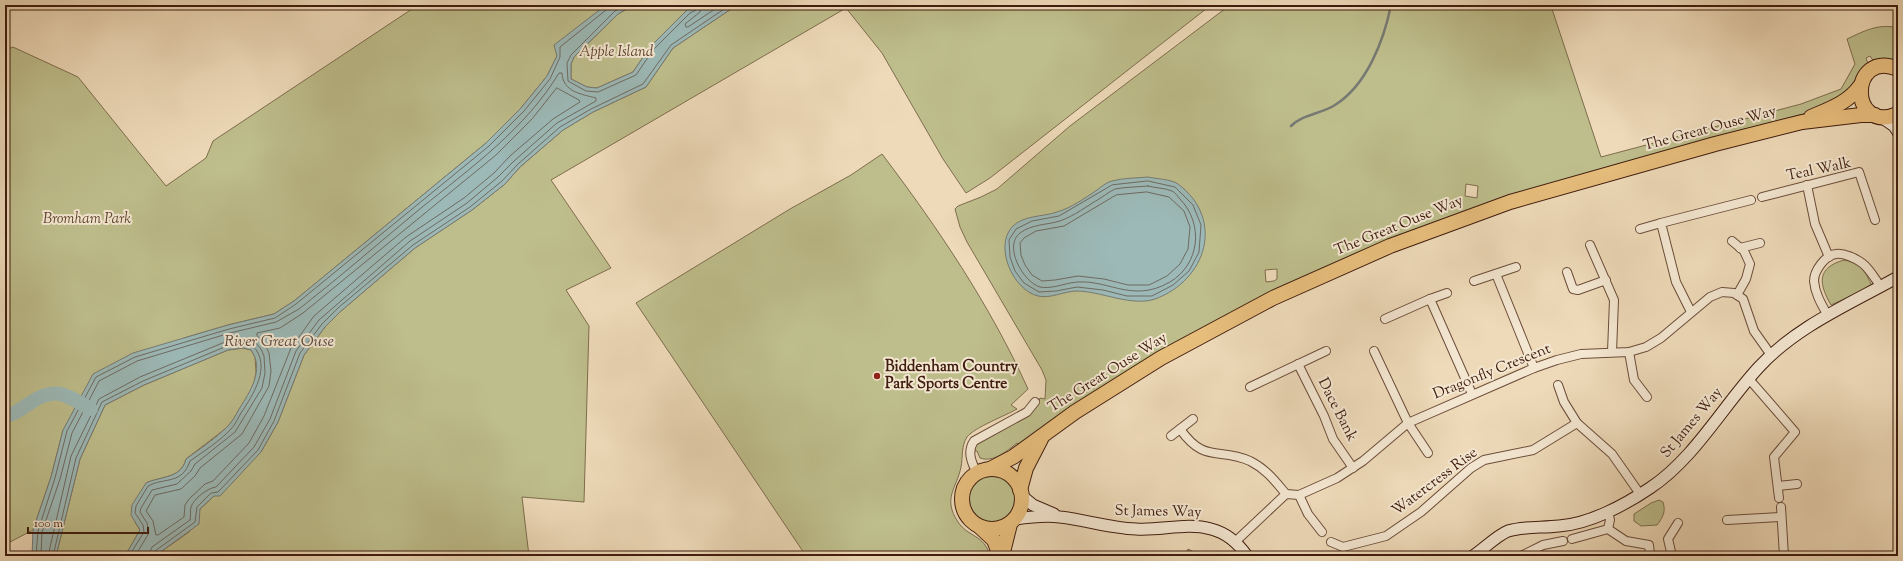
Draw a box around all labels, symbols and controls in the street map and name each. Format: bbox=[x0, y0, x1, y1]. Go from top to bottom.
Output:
park label: Apple Island bbox=[579, 42, 654, 63]
street label: The Great Ouse Way bbox=[1641, 101, 1779, 157]
street label: Teal Walk bbox=[1785, 153, 1853, 187]
street label: The Great Ouse Way bbox=[1332, 190, 1467, 261]
park label: Bromham Park bbox=[43, 209, 131, 230]
street label: The Great Ouse Way bbox=[1044, 328, 1172, 418]
water label: River Great Ouse bbox=[224, 331, 334, 354]
street label: Dragonfly Crescent bbox=[1430, 339, 1554, 405]
place label: Biddenham Country Park Sports Centre bbox=[885, 357, 1018, 395]
marker: Biddenham Country Park Sports Centre bbox=[872, 371, 882, 381]
street label: Dace Bank bbox=[1312, 375, 1362, 445]
street label: St James Way bbox=[1656, 383, 1728, 463]
street label: Watercress Rise bbox=[1388, 443, 1482, 521]
street label: St James Way bbox=[1114, 501, 1202, 523]
scale bar bbox=[28, 509, 148, 535]
text: 100 m bbox=[34, 515, 63, 533]

